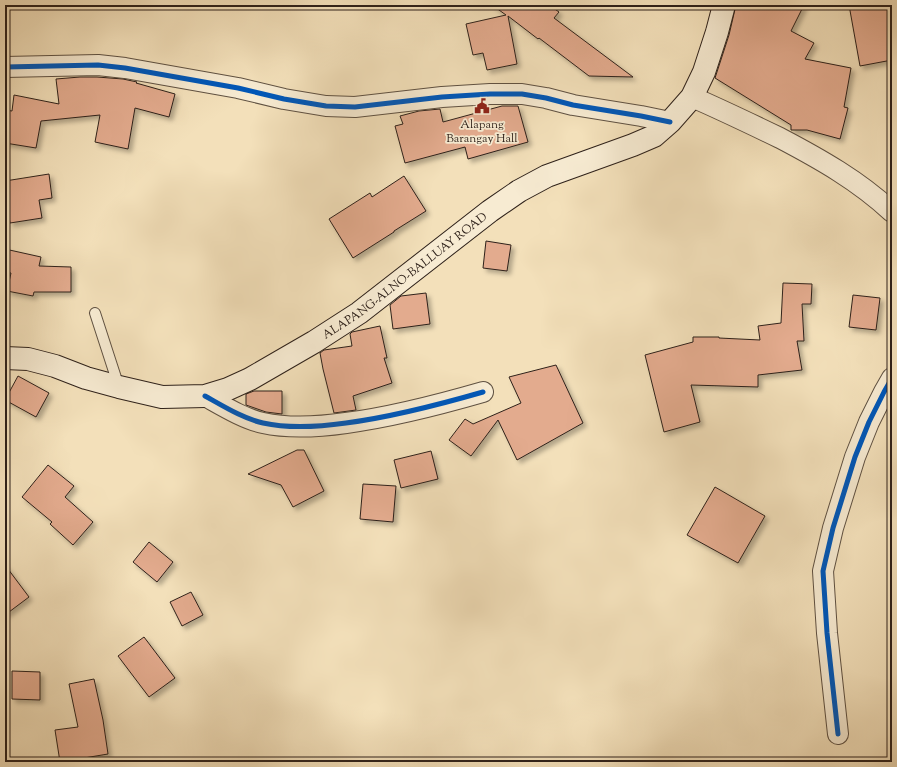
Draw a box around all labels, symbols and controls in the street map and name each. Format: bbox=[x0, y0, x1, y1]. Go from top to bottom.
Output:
public building icon: Alapang Barangay Hall bbox=[473, 97, 491, 115]
place label: Alapang Barangay Hall bbox=[446, 116, 518, 148]
street label: ALAPANG-ALNO-BALLUAY ROAD bbox=[319, 208, 491, 344]

